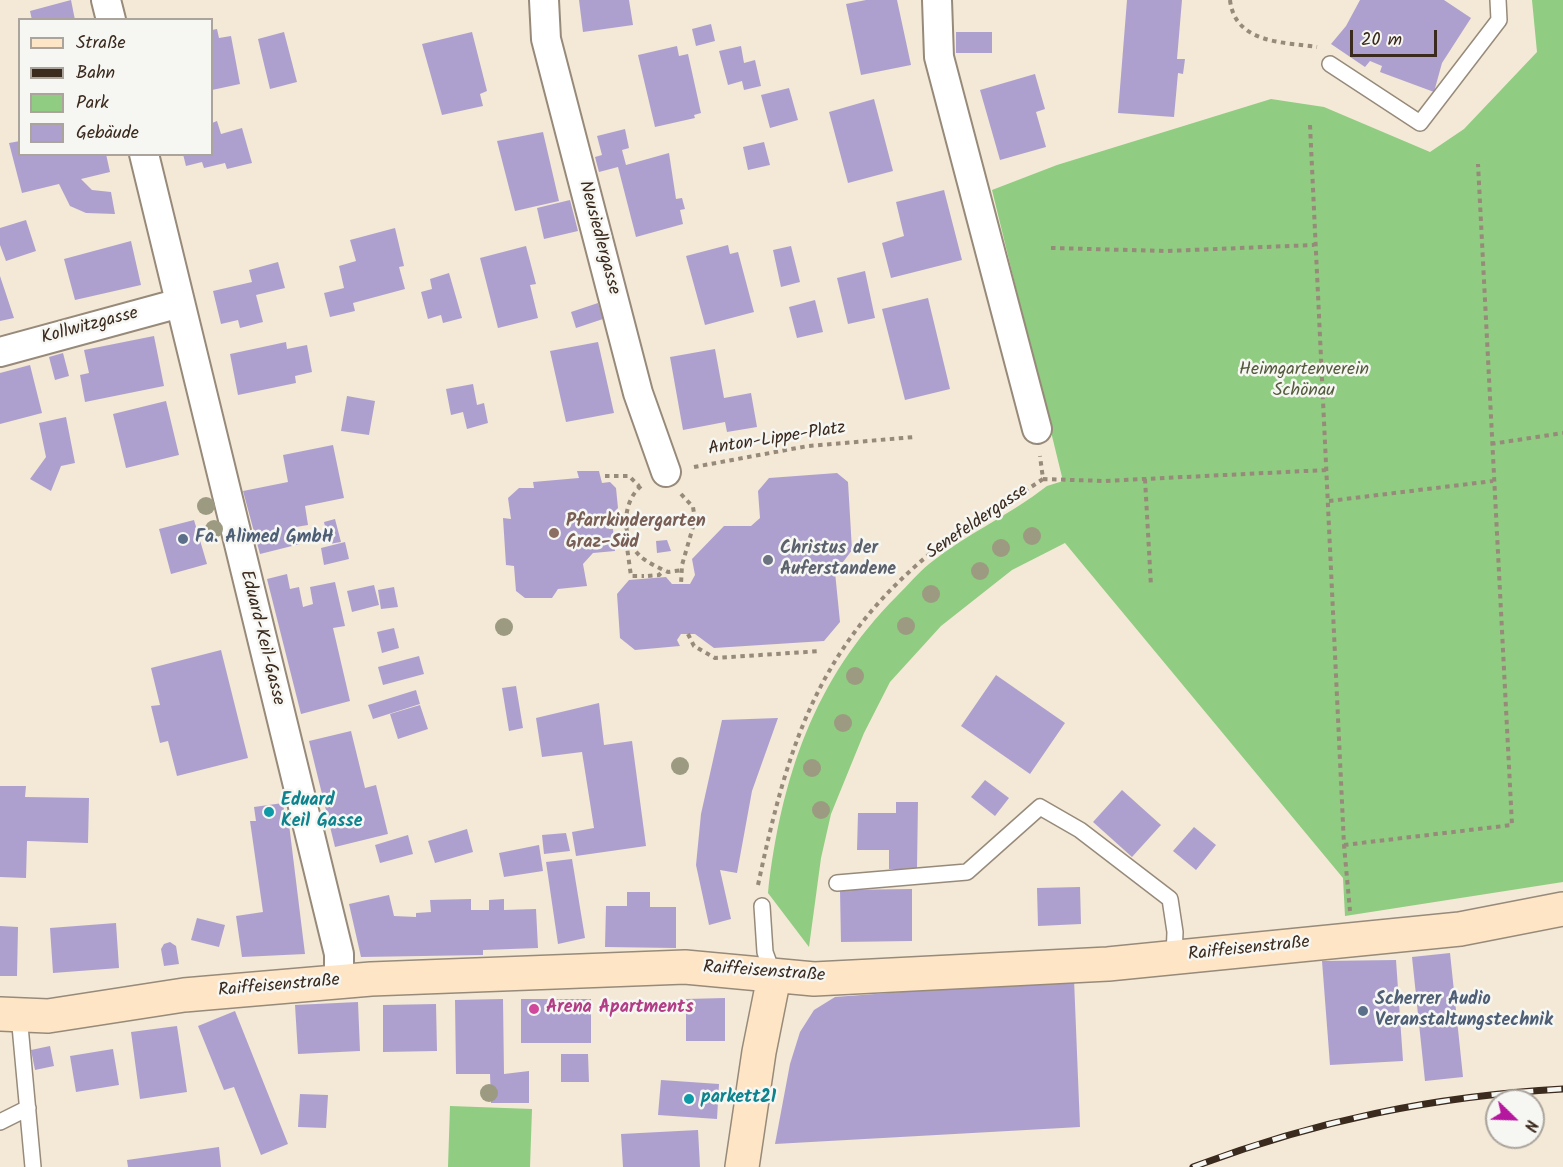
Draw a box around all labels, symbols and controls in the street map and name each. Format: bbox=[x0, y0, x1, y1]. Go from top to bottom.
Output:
legend bbox=[18, 18, 213, 156]
scale bar bbox=[1353, 18, 1440, 56]
text: 20 m bbox=[1361, 26, 1402, 55]
text: Straße bbox=[76, 29, 126, 58]
text: Bahn bbox=[76, 59, 115, 88]
text: Park bbox=[76, 89, 109, 118]
text: Gebäude bbox=[76, 119, 139, 148]
street label: Neusiedlergasse bbox=[572, 179, 624, 297]
street label: Kollwitzgasse bbox=[39, 304, 141, 350]
park label: Heimgartenverein Schönau bbox=[1239, 360, 1369, 403]
street label: Anton-Lippe-Platz bbox=[707, 418, 847, 462]
street label: Senefeldergasse bbox=[923, 481, 1033, 565]
place label: Pfarrkindergarten Graz-Süd bbox=[566, 512, 706, 554]
marker: Pfarrkindergarten Graz-Süd bbox=[547, 526, 561, 540]
place label: Fa. Alimed GmbH bbox=[195, 528, 334, 550]
marker: Fa. Alimed GmbH bbox=[176, 532, 190, 546]
place label: Christus der Auferstandene bbox=[780, 539, 896, 582]
marker: Christus der Auferstandene bbox=[761, 553, 775, 567]
street label: Eduard-Keil-Gasse bbox=[234, 568, 288, 708]
place label: Eduard Keil Gasse bbox=[281, 791, 363, 834]
marker: Eduard Keil Gasse bbox=[262, 805, 276, 819]
street label: Raiffeisenstraße bbox=[1187, 933, 1311, 967]
street label: Raiffeisenstraße bbox=[702, 958, 826, 988]
street label: Raiffeisenstraße bbox=[217, 971, 341, 1003]
place label: Scherrer Audio Veranstaltungstechnik bbox=[1375, 990, 1553, 1032]
place label: Arena Apartments bbox=[546, 998, 694, 1020]
marker: Arena Apartments bbox=[527, 1002, 541, 1016]
marker: Scherrer Audio Veranstaltungstechnik bbox=[1356, 1004, 1370, 1018]
place label: parkett21 bbox=[701, 1088, 776, 1110]
north arrow bbox=[1485, 1089, 1545, 1149]
marker: parkett21 bbox=[682, 1092, 696, 1106]
text: N bbox=[1517, 1116, 1544, 1135]

